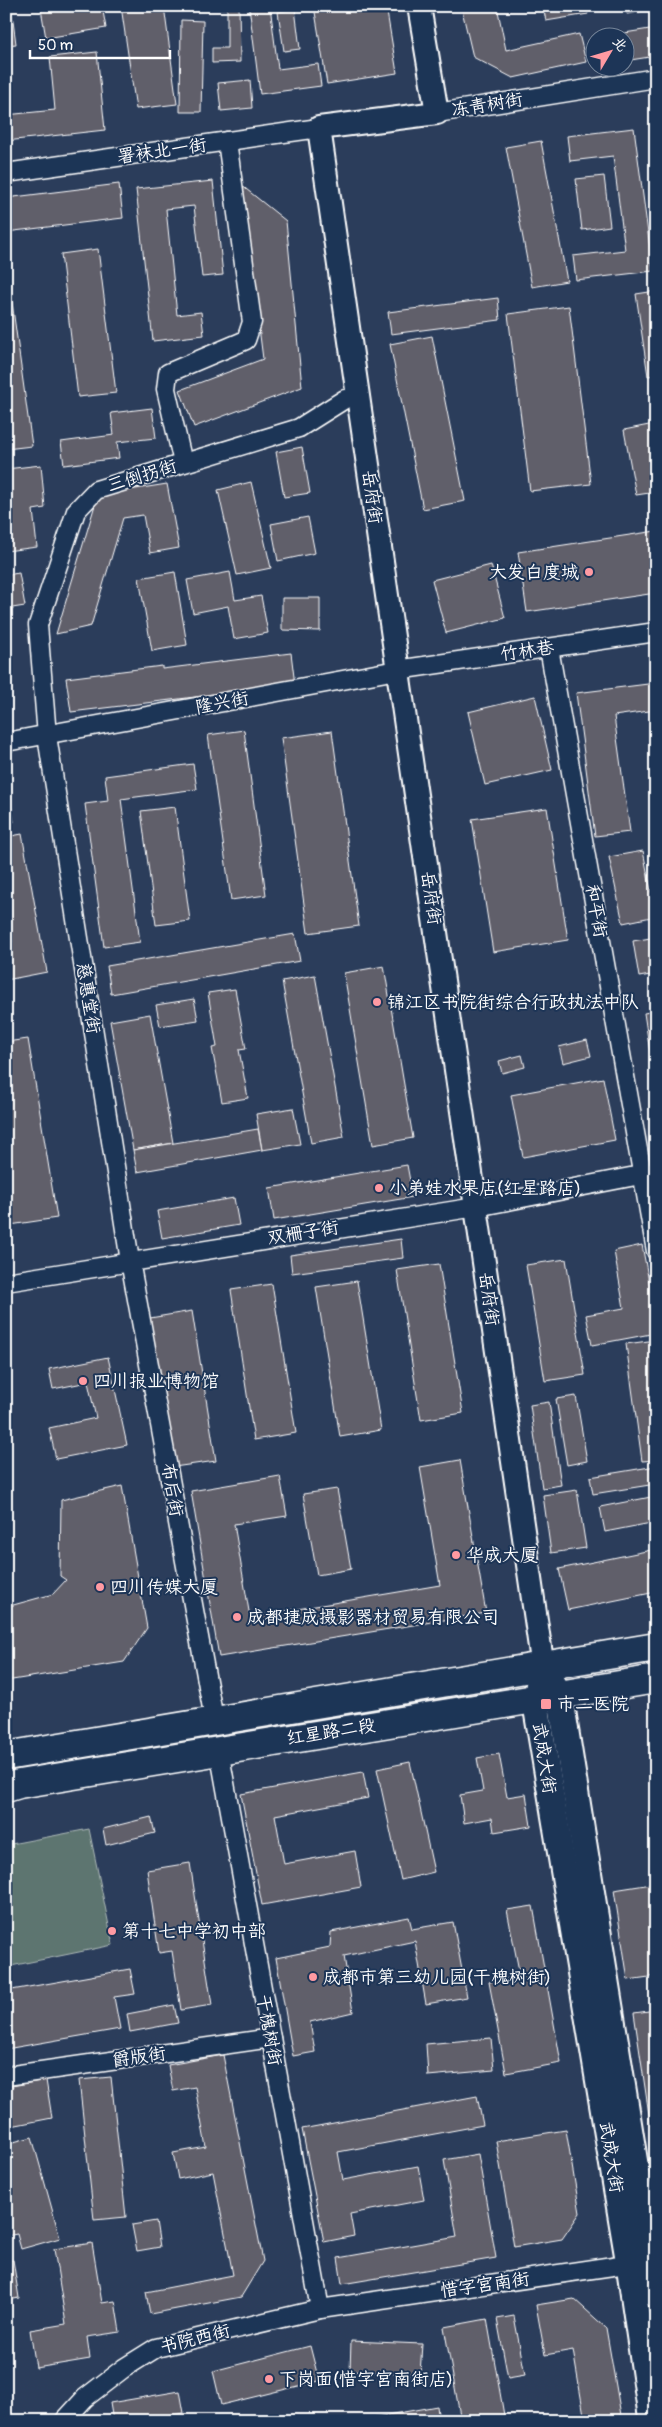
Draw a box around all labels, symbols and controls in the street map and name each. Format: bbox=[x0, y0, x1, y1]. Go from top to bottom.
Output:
scale bar bbox=[30, 28, 170, 60]
north arrow bbox=[584, 28, 634, 78]
text: 北 bbox=[609, 34, 631, 55]
text: 50 m bbox=[38, 36, 73, 55]
street label: 冻青树街 bbox=[450, 88, 524, 122]
street label: 署袜北一街 bbox=[116, 133, 208, 169]
street label: 三倒拐街 bbox=[104, 454, 180, 498]
street label: 岳府街 bbox=[357, 469, 387, 525]
place label: 大发白度城 bbox=[489, 561, 579, 584]
marker: 大发白度城 bbox=[583, 566, 595, 578]
street label: 竹林巷 bbox=[499, 636, 555, 666]
street label: 隆兴街 bbox=[193, 687, 251, 719]
street label: 岳府街 bbox=[416, 870, 446, 926]
street label: 和平街 bbox=[580, 882, 612, 940]
street label: 慈惠堂街 bbox=[71, 961, 105, 1035]
place label: 锦江区书院街综合行政执法中队 bbox=[387, 991, 639, 1014]
marker: 锦江区书院街综合行政执法中队 bbox=[371, 996, 383, 1008]
place label: 小弟娃水果店(红星路店) bbox=[389, 1177, 581, 1200]
marker: 小弟娃水果店(红星路店) bbox=[373, 1182, 385, 1194]
street label: 双栅子街 bbox=[266, 1216, 340, 1250]
street label: 岳府街 bbox=[474, 1271, 504, 1327]
place label: 四川报业博物馆 bbox=[93, 1370, 219, 1393]
marker: 四川报业博物馆 bbox=[77, 1375, 89, 1387]
street label: 布后街 bbox=[156, 1461, 188, 1519]
place label: 华成大厦 bbox=[466, 1544, 538, 1567]
marker: 华成大厦 bbox=[450, 1549, 462, 1561]
place label: 四川传媒大厦 bbox=[110, 1576, 218, 1599]
marker: 四川传媒大厦 bbox=[94, 1581, 106, 1593]
place label: 成都捷成摄影器材贸易有限公司 bbox=[247, 1606, 499, 1629]
marker: 成都捷成摄影器材贸易有限公司 bbox=[231, 1611, 243, 1623]
place label: 市二医院 bbox=[557, 1693, 629, 1716]
marker: 市二医院 bbox=[539, 1697, 553, 1711]
street label: 红星路二段 bbox=[285, 1714, 377, 1750]
street label: 武成大街 bbox=[527, 1721, 561, 1795]
place label: 第十七中学初中部 bbox=[122, 1920, 266, 1943]
marker: 第十七中学初中部 bbox=[106, 1925, 118, 1937]
place label: 成都市第三幼儿园(干槐树街) bbox=[323, 1966, 551, 1989]
marker: 成都市第三幼儿园(干槐树街) bbox=[307, 1971, 319, 1983]
street label: 干槐树街 bbox=[251, 1993, 287, 2067]
street label: 爵版街 bbox=[111, 2042, 167, 2072]
street label: 武成大街 bbox=[594, 2120, 628, 2194]
street label: 惜字宫南街 bbox=[439, 2267, 531, 2303]
street label: 书院西街 bbox=[157, 2319, 233, 2359]
place label: 下岗面(惜字宫南街店) bbox=[279, 2368, 453, 2391]
marker: 下岗面(惜字宫南街店) bbox=[263, 2373, 275, 2385]

